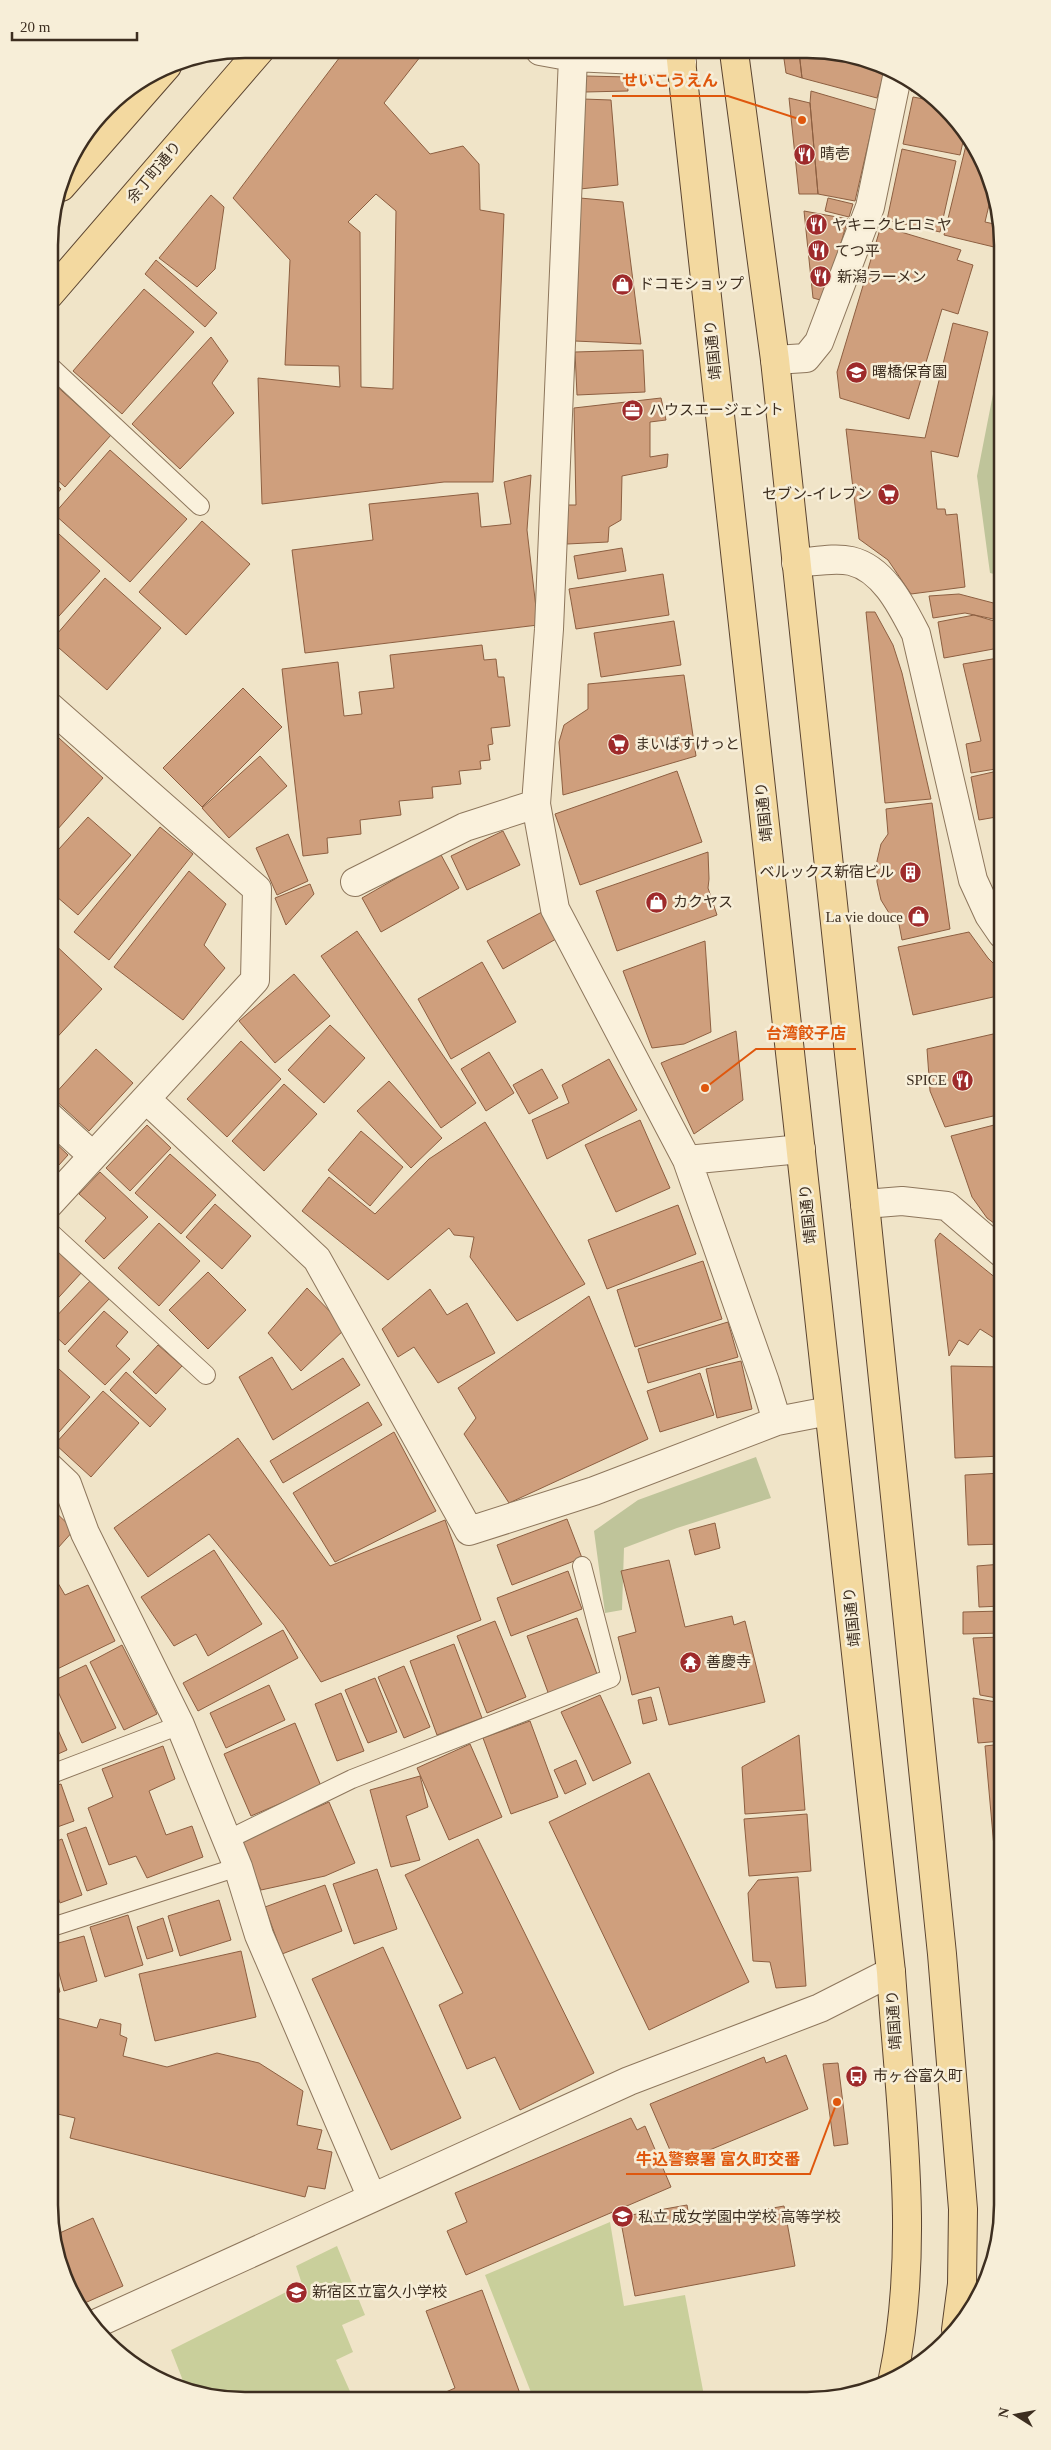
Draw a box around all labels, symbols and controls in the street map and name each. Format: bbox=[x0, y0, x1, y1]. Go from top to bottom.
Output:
scale bar bbox=[12, 10, 138, 42]
text: 20 m bbox=[20, 19, 51, 35]
callout: せいこうえん bbox=[612, 65, 728, 96]
text: せいこうえん bbox=[622, 72, 718, 89]
street label: 余丁町通り bbox=[124, 138, 184, 206]
restaurant icon: 晴壱 bbox=[792, 142, 816, 166]
place label: 晴壱 bbox=[820, 146, 850, 162]
restaurant icon: ヤキニクヒロミヤ bbox=[804, 213, 828, 237]
place label: ヤキニクヒロミヤ bbox=[832, 217, 952, 233]
restaurant icon: てつ平 bbox=[807, 239, 831, 263]
place label: てつ平 bbox=[835, 243, 880, 259]
restaurant icon: 新潟ラーメン bbox=[809, 265, 833, 289]
place label: 新潟ラーメン bbox=[837, 269, 926, 285]
shop icon: ドコモショップ bbox=[611, 272, 635, 296]
place label: ドコモショップ bbox=[639, 276, 744, 292]
street label: 靖国通り bbox=[702, 319, 724, 381]
school or university icon: 曙橋保育園 bbox=[844, 360, 868, 384]
place label: 曙橋保育園 bbox=[872, 364, 947, 380]
office icon: ハウスエージェント bbox=[621, 398, 645, 422]
place label: ハウスエージェント bbox=[649, 402, 784, 418]
supermarket icon: セブン-イレブン bbox=[876, 482, 900, 506]
place label: セブン-イレブン bbox=[762, 486, 872, 502]
supermarket icon: まいばすけっと bbox=[607, 732, 631, 756]
place label: まいばすけっと bbox=[635, 736, 740, 752]
street label: 靖国通り bbox=[753, 781, 775, 843]
building icon: ベルックス新宿ビル bbox=[898, 860, 922, 884]
place label: ベルックス新宿ビル bbox=[759, 864, 894, 880]
shop icon: カクヤス bbox=[645, 890, 669, 914]
place label: カクヤス bbox=[673, 894, 733, 910]
shop icon: La vie douce bbox=[907, 905, 931, 929]
place label: La vie douce bbox=[826, 909, 903, 925]
callout: 台湾餃子店 bbox=[756, 1018, 856, 1049]
text: 台湾餃子店 bbox=[766, 1025, 846, 1042]
restaurant icon: SPICE bbox=[951, 1068, 975, 1092]
place label: SPICE bbox=[906, 1072, 947, 1088]
street label: 靖国通り bbox=[797, 1183, 819, 1245]
street label: 靖国通り bbox=[841, 1586, 863, 1648]
temple icon: 善慶寺 bbox=[678, 1650, 702, 1674]
place label: 善慶寺 bbox=[706, 1654, 751, 1670]
street label: 靖国通り bbox=[884, 1990, 904, 2050]
bus stop icon: 市ヶ谷富久町 bbox=[845, 2064, 869, 2088]
place label: 市ヶ谷富久町 bbox=[873, 2068, 963, 2084]
callout: 牛込警察署 富久町交番 bbox=[626, 2143, 810, 2174]
text: 牛込警察署 富久町交番 bbox=[636, 2151, 800, 2168]
school or university icon: 私立 成女学園中学校 高等学校 bbox=[610, 2205, 634, 2229]
place label: 私立 成女学園中学校 高等学校 bbox=[638, 2209, 841, 2225]
school or university icon: 新宿区立富久小学校 bbox=[284, 2280, 308, 2304]
place label: 新宿区立富久小学校 bbox=[312, 2284, 447, 2300]
north arrow bbox=[991, 2390, 1041, 2440]
text: N bbox=[995, 2406, 1012, 2419]

